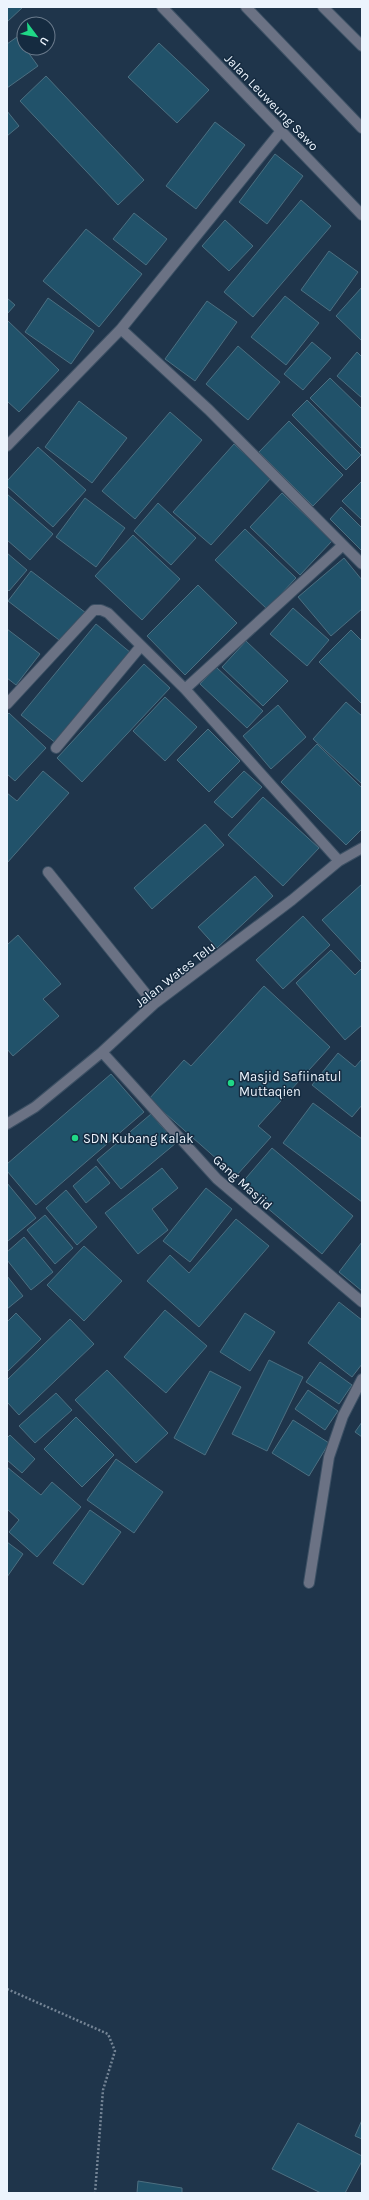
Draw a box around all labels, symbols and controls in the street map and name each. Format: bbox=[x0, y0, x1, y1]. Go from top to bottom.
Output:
north arrow bbox=[16, 16, 56, 56]
text: U bbox=[37, 34, 52, 48]
street label: Jalan Leuweung Sawo bbox=[222, 51, 322, 154]
street label: Jalan Wates Telu bbox=[132, 938, 218, 1010]
place label: Masjid Safiinatul Muttaqien bbox=[239, 1069, 341, 1100]
marker: Masjid Safiinatul Muttaqien bbox=[226, 1078, 236, 1088]
place label: SDN Kubang Kalak bbox=[83, 1131, 194, 1146]
marker: SDN Kubang Kalak bbox=[70, 1133, 80, 1143]
street label: Gang Masjid bbox=[210, 1152, 275, 1213]

